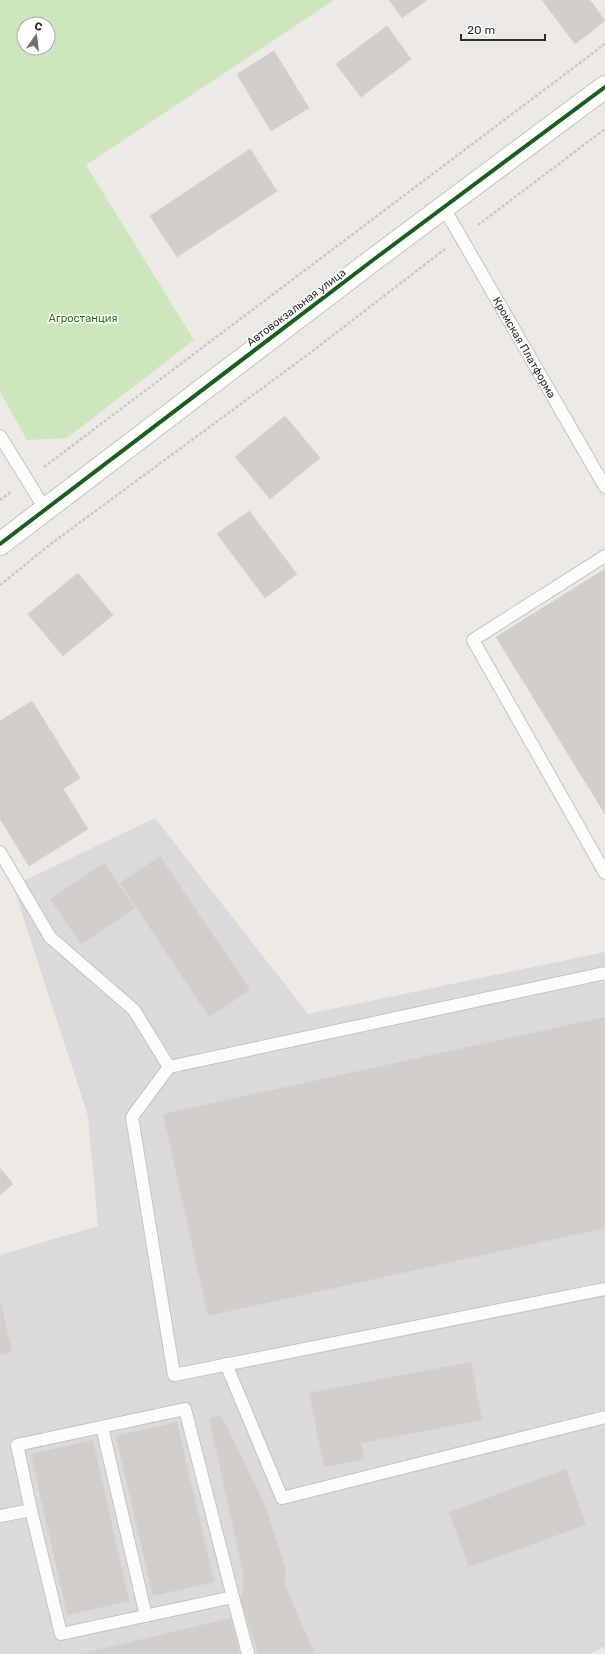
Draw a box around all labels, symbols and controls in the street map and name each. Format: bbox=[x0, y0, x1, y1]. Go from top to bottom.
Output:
north arrow bbox=[16, 16, 56, 56]
scale bar bbox=[461, 16, 545, 42]
text: С bbox=[33, 20, 44, 34]
text: 20 m bbox=[467, 23, 495, 37]
street label: Автовокзальная улица bbox=[244, 266, 348, 349]
street label: Кромская Платформа bbox=[490, 295, 558, 401]
park label: Агростанция bbox=[49, 312, 117, 325]

